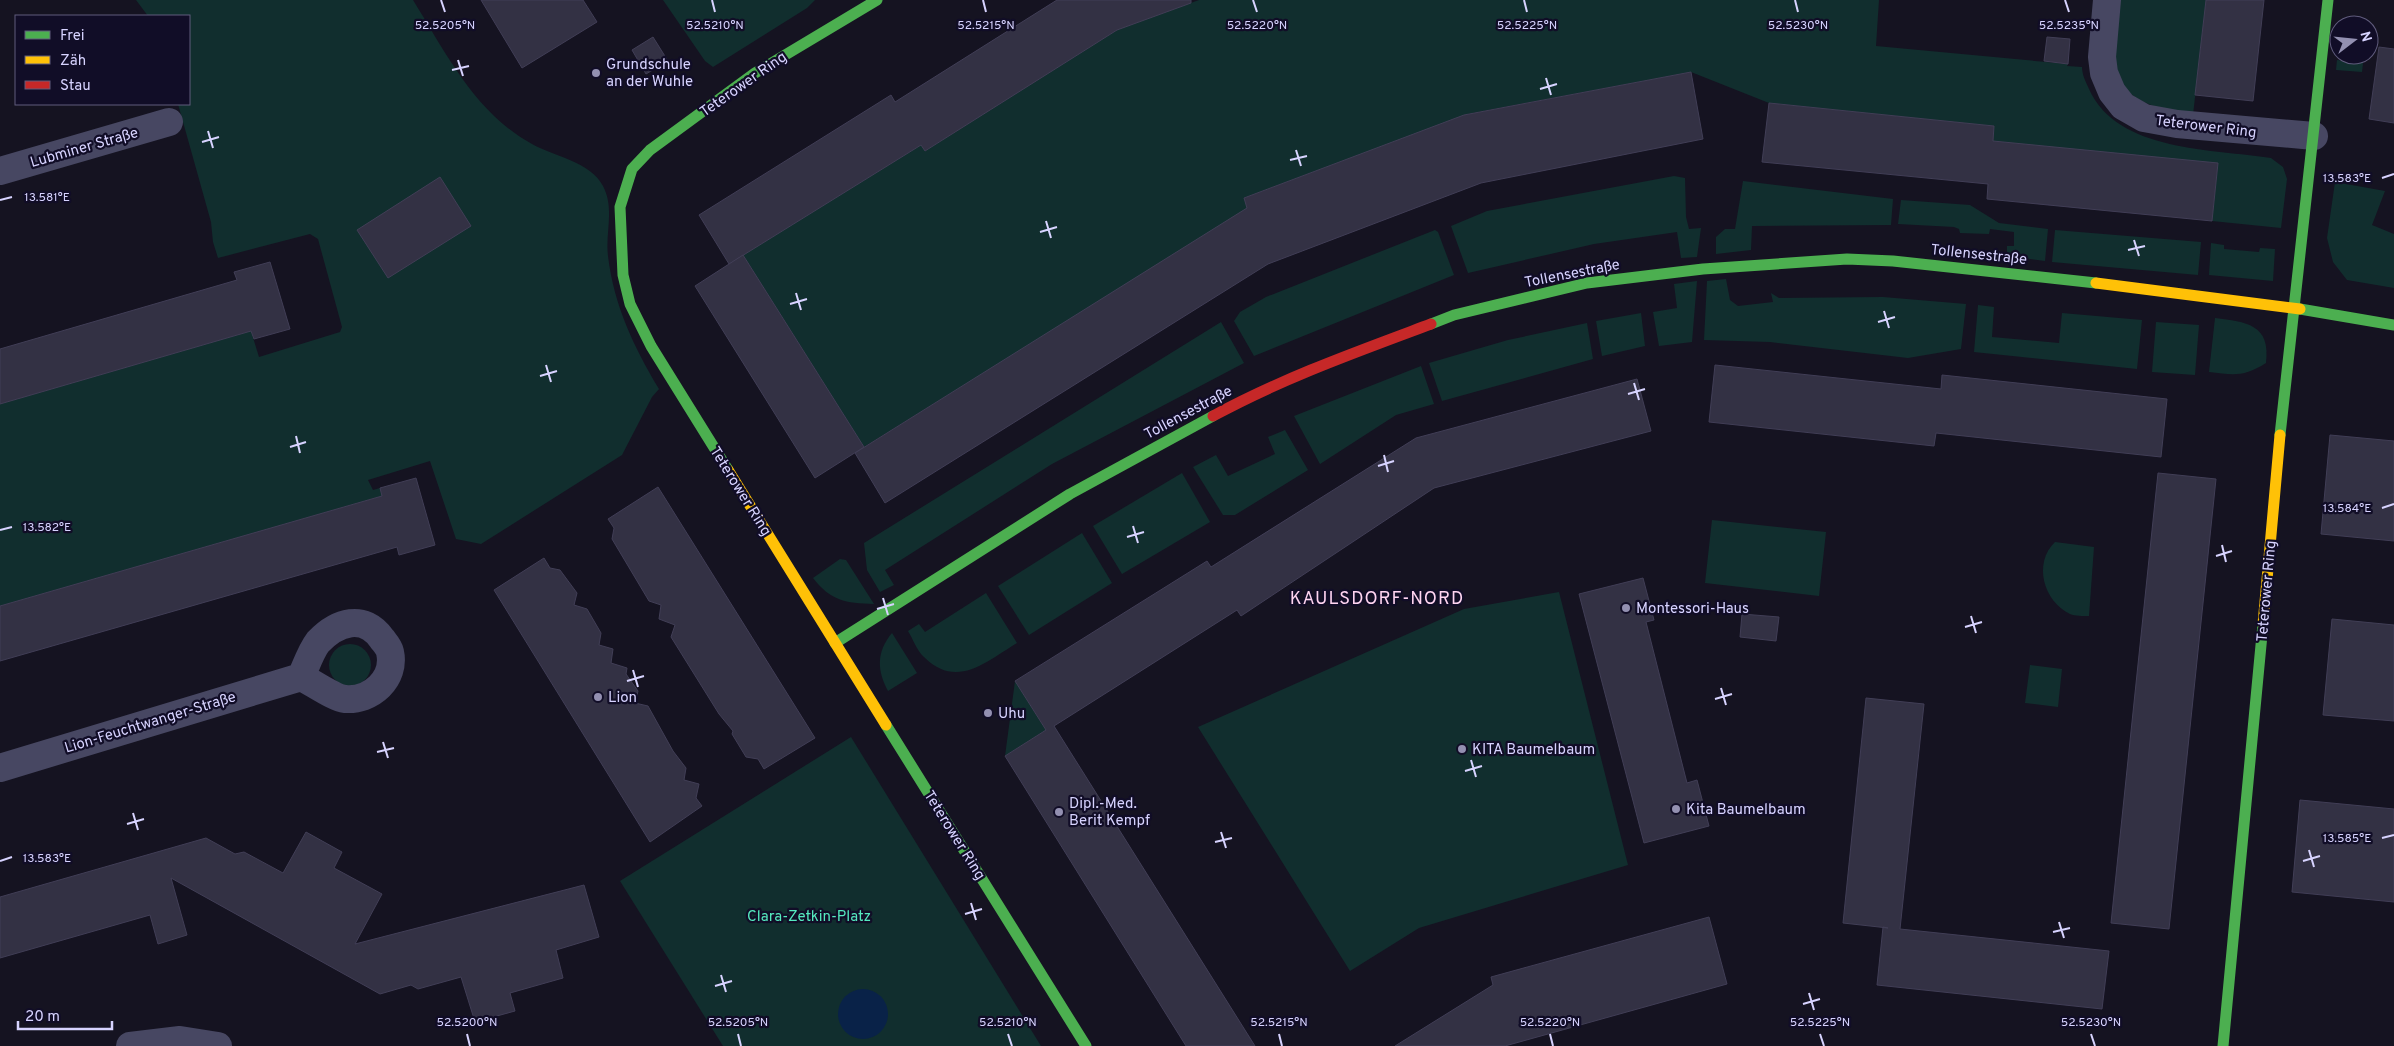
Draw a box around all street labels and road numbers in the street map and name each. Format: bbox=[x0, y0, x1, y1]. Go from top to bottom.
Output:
street label: Teterower Ring bbox=[697, 48, 791, 122]
street label: Teterower Ring bbox=[2154, 112, 2257, 143]
street label: Lubminer Straße bbox=[28, 124, 141, 173]
street label: Tollensestraße bbox=[1930, 241, 2028, 270]
street label: Tollensestraße bbox=[1523, 256, 1622, 293]
street label: Tollensestraße bbox=[1141, 382, 1236, 444]
street label: Teterower Ring bbox=[705, 444, 775, 540]
street label: Teterower Ring bbox=[2254, 540, 2281, 643]
street label: Lion-Feuchtwanger-Straße bbox=[62, 688, 239, 759]
street label: Teterower Ring bbox=[919, 788, 989, 884]

